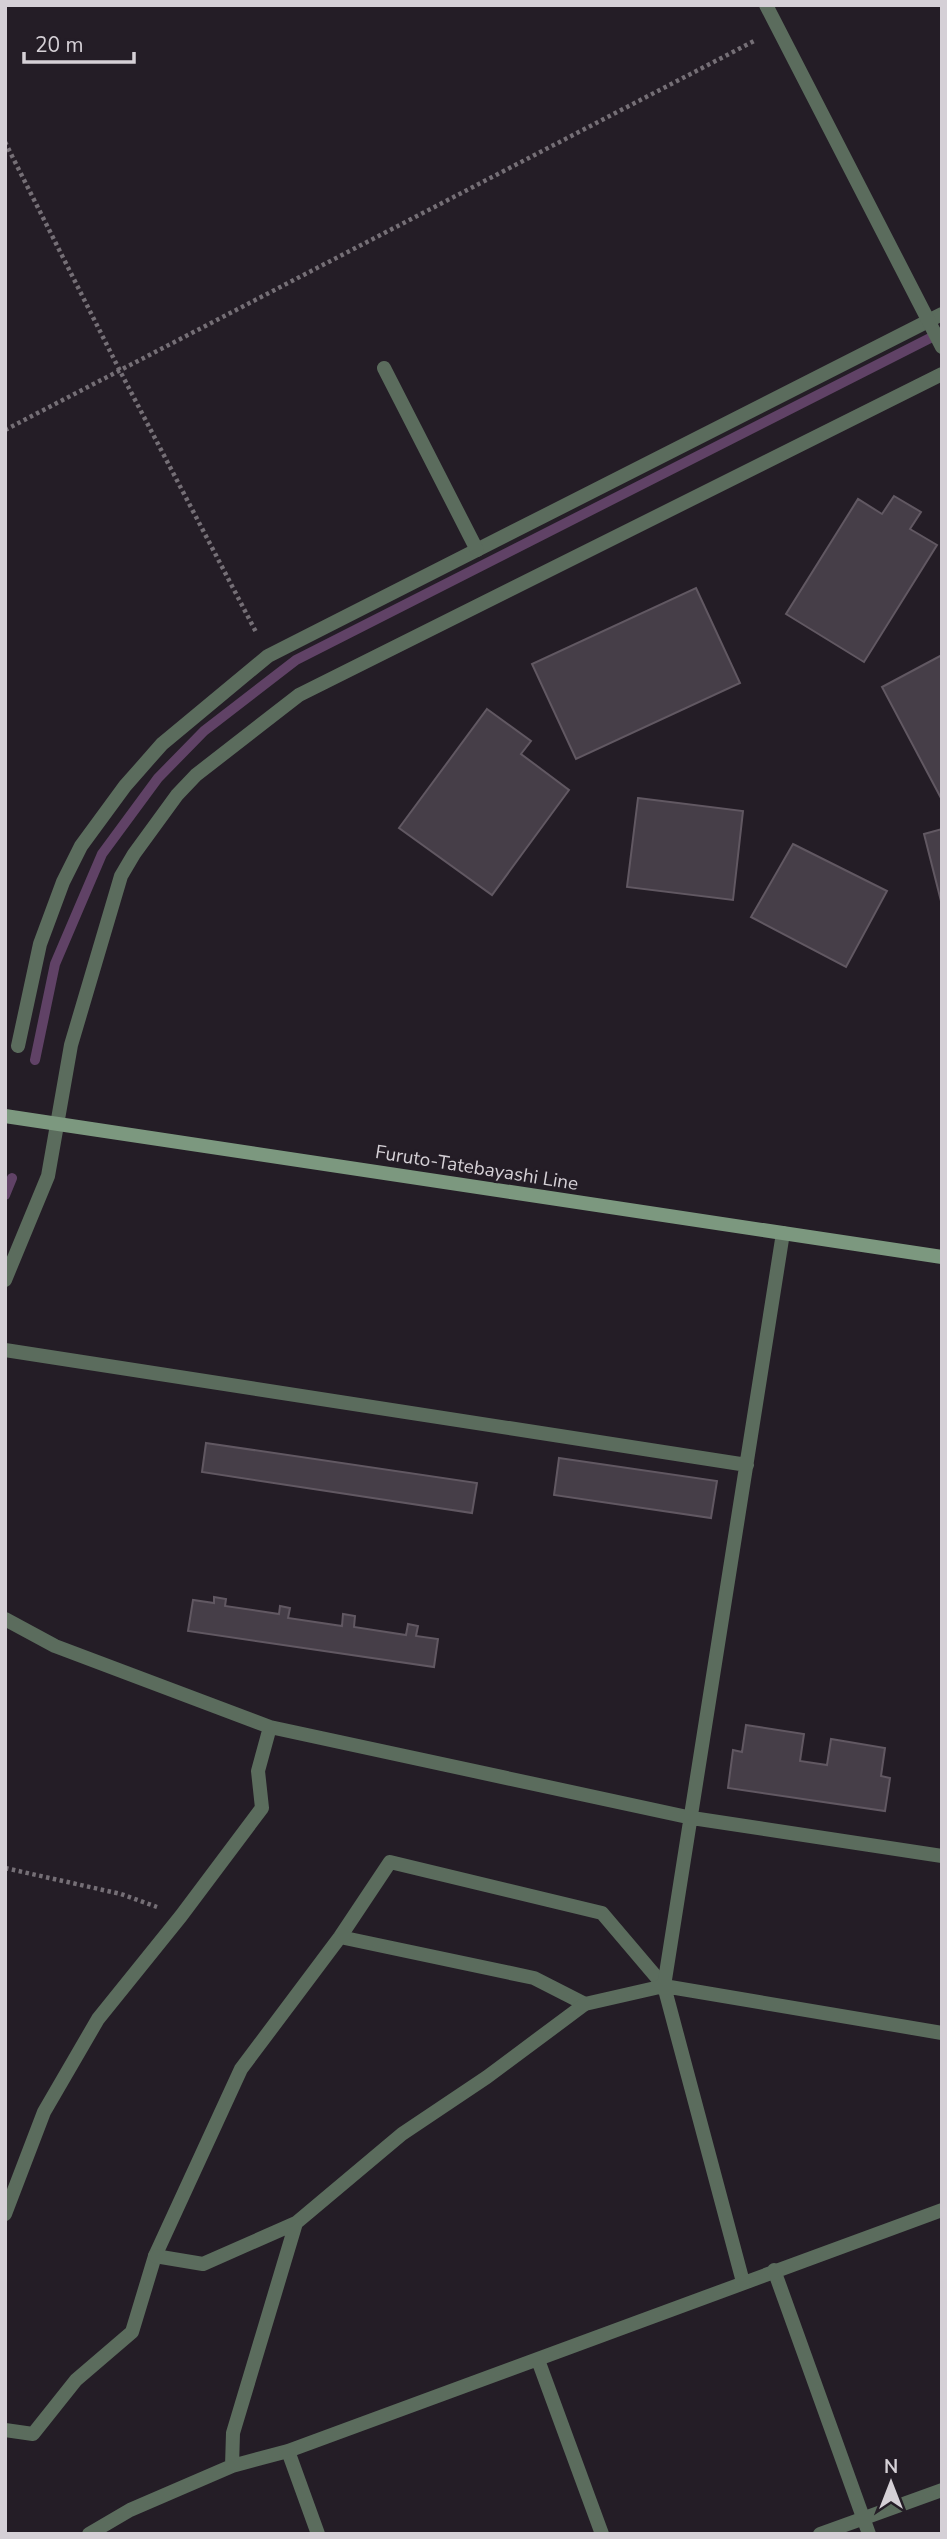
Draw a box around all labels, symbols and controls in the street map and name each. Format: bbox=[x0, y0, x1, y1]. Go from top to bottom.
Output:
scale bar bbox=[24, 21, 135, 65]
text: 20 m bbox=[35, 31, 84, 59]
street label: Furuto-Tatebayashi Line bbox=[373, 1139, 580, 1197]
north arrow bbox=[856, 2448, 926, 2518]
text: N bbox=[884, 2454, 898, 2480]

